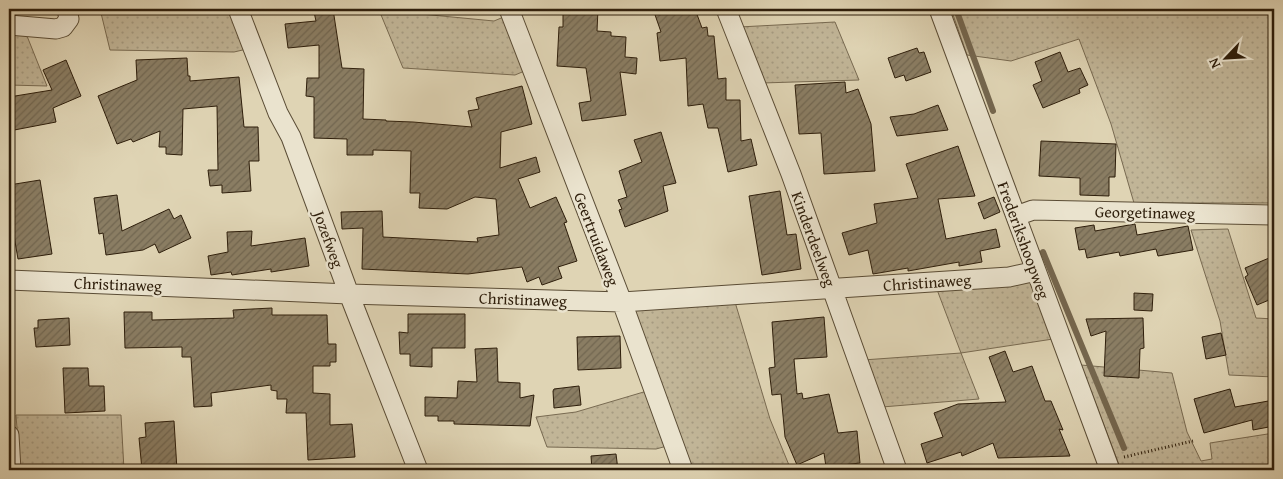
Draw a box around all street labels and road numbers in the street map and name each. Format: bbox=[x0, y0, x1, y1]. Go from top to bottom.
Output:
street label: Frederikshoopweg bbox=[992, 178, 1056, 302]
street label: Kinderdeelweg bbox=[786, 188, 842, 290]
street label: Geertruidaweg bbox=[568, 189, 626, 289]
street label: Georgetinaweg bbox=[1095, 199, 1195, 225]
street label: Jozefweg bbox=[307, 205, 350, 271]
street label: Christinaweg bbox=[882, 267, 972, 297]
street label: Christinaweg bbox=[74, 270, 162, 298]
street label: Christinaweg bbox=[479, 285, 567, 313]

